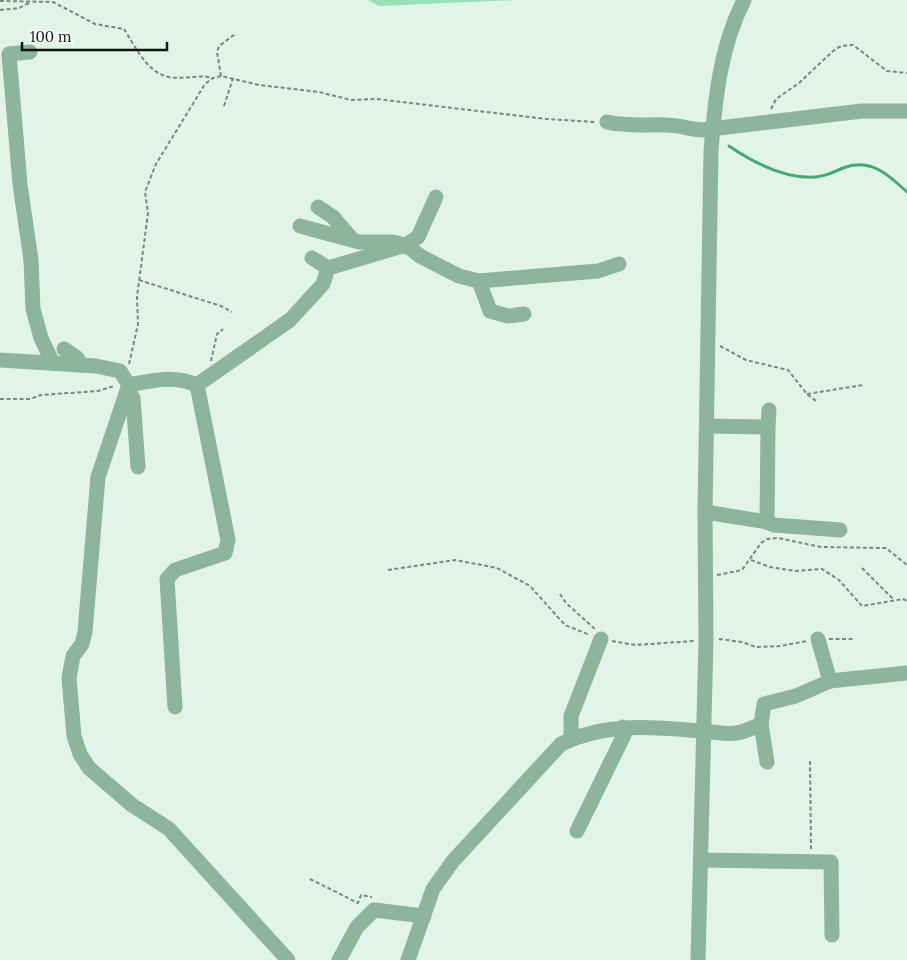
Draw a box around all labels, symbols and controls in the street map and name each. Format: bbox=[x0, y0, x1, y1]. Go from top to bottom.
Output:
scale bar bbox=[22, 20, 168, 52]
text: 100 m bbox=[30, 27, 71, 46]

